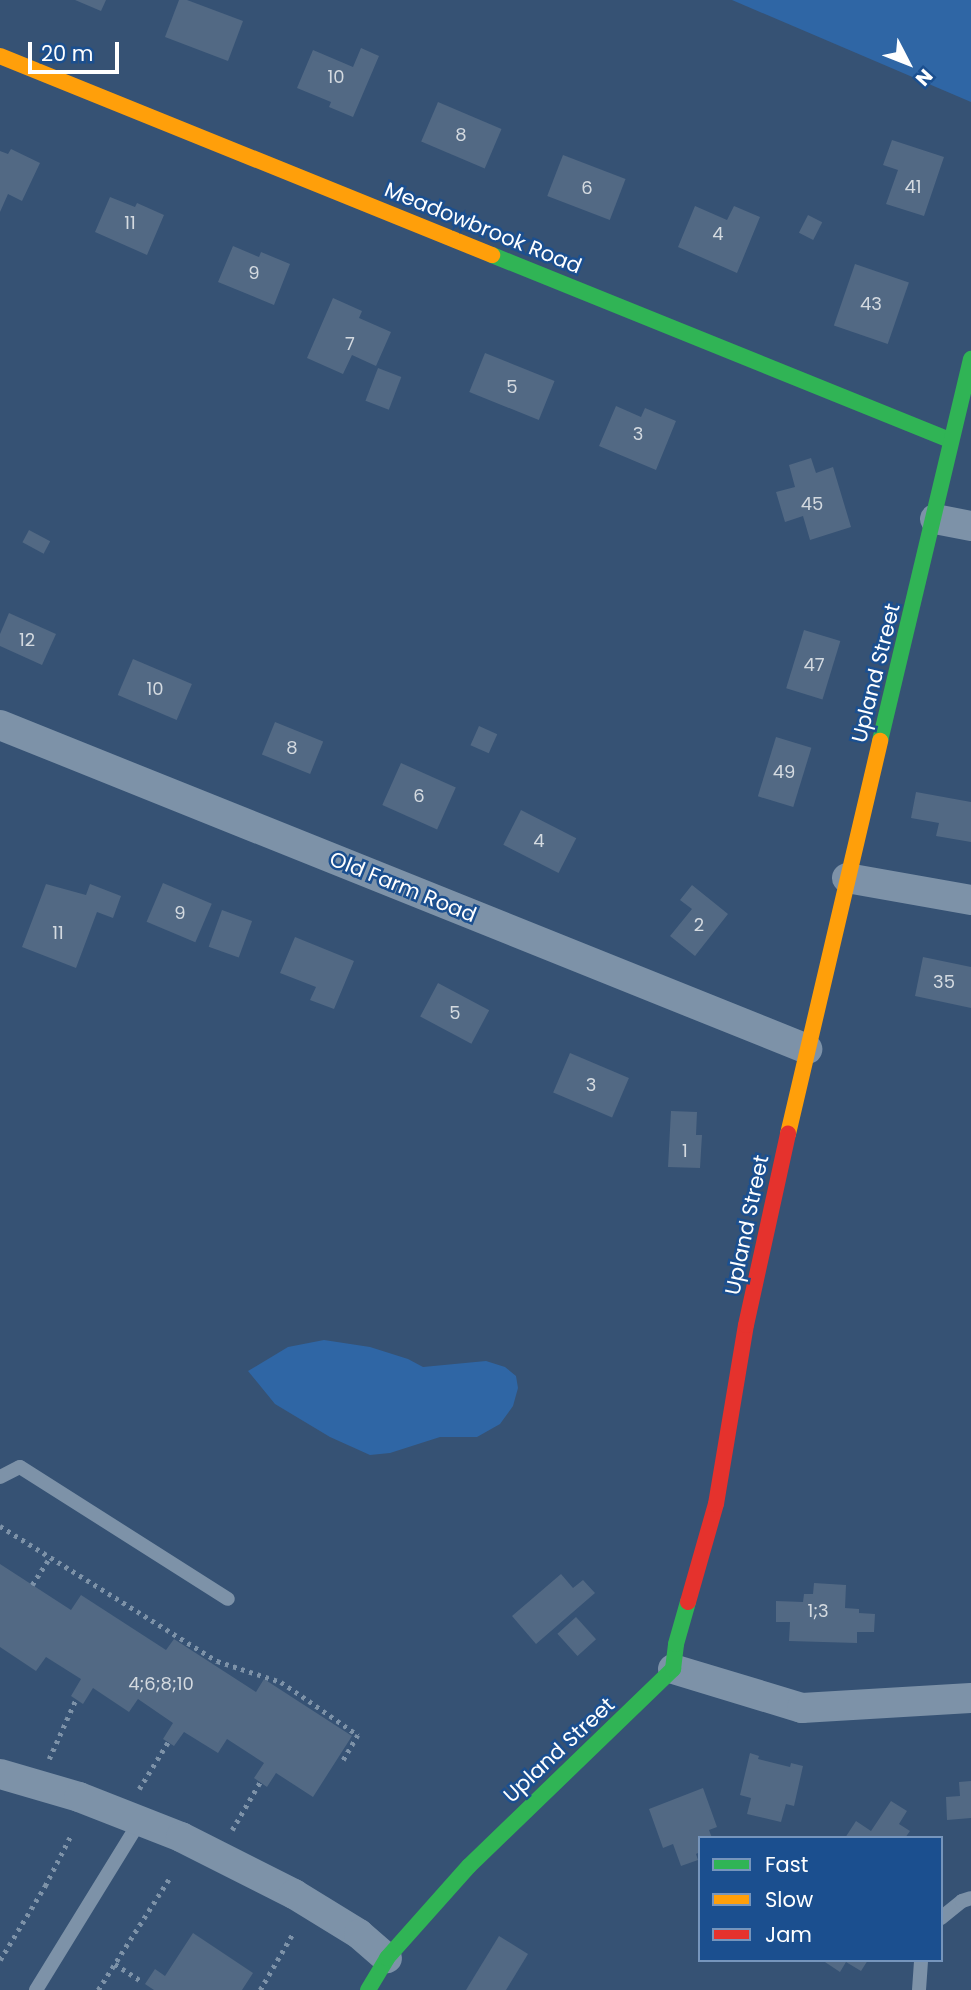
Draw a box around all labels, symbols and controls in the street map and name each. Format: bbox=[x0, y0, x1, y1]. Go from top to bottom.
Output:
scale bar bbox=[32, 28, 122, 72]
north arrow bbox=[873, 28, 943, 98]
text: 20 m bbox=[41, 39, 94, 68]
text: N bbox=[909, 63, 939, 92]
house number: 10 bbox=[327, 66, 345, 88]
house number: 8 bbox=[455, 124, 467, 146]
house number: 41 bbox=[904, 176, 922, 198]
street label: Meadowbrook Road bbox=[381, 177, 585, 279]
house number: 6 bbox=[581, 177, 593, 199]
house number: 11 bbox=[124, 212, 136, 234]
house number: 4 bbox=[712, 223, 724, 245]
house number: 9 bbox=[248, 262, 260, 284]
house number: 43 bbox=[860, 293, 882, 315]
house number: 7 bbox=[345, 333, 355, 355]
house number: 5 bbox=[506, 376, 518, 398]
house number: 3 bbox=[633, 423, 643, 445]
house number: 45 bbox=[801, 493, 823, 515]
street label: Upland Street bbox=[847, 601, 905, 745]
house number: 12 bbox=[19, 629, 35, 651]
house number: 47 bbox=[803, 654, 825, 676]
house number: 10 bbox=[146, 678, 164, 700]
house number: 8 bbox=[286, 737, 298, 759]
house number: 49 bbox=[773, 761, 795, 783]
house number: 6 bbox=[413, 785, 425, 807]
house number: 4 bbox=[533, 830, 545, 852]
street label: Old Farm Road bbox=[326, 846, 480, 928]
house number: 9 bbox=[174, 902, 186, 924]
house number: 2 bbox=[694, 914, 704, 936]
house number: 11 bbox=[52, 922, 64, 944]
house number: 35 bbox=[933, 971, 955, 993]
house number: 5 bbox=[449, 1002, 461, 1024]
house number: 3 bbox=[586, 1074, 596, 1096]
house number: 1 bbox=[682, 1140, 688, 1162]
street label: Upland Street bbox=[720, 1153, 774, 1297]
house number: 1;3 bbox=[807, 1600, 829, 1622]
house number: 4;6;8;10 bbox=[128, 1673, 194, 1695]
street label: Upland Street bbox=[498, 1692, 620, 1808]
legend bbox=[698, 1836, 943, 1962]
text: Fast bbox=[765, 1850, 808, 1879]
text: Slow bbox=[765, 1885, 813, 1914]
text: Jam bbox=[765, 1920, 812, 1949]

